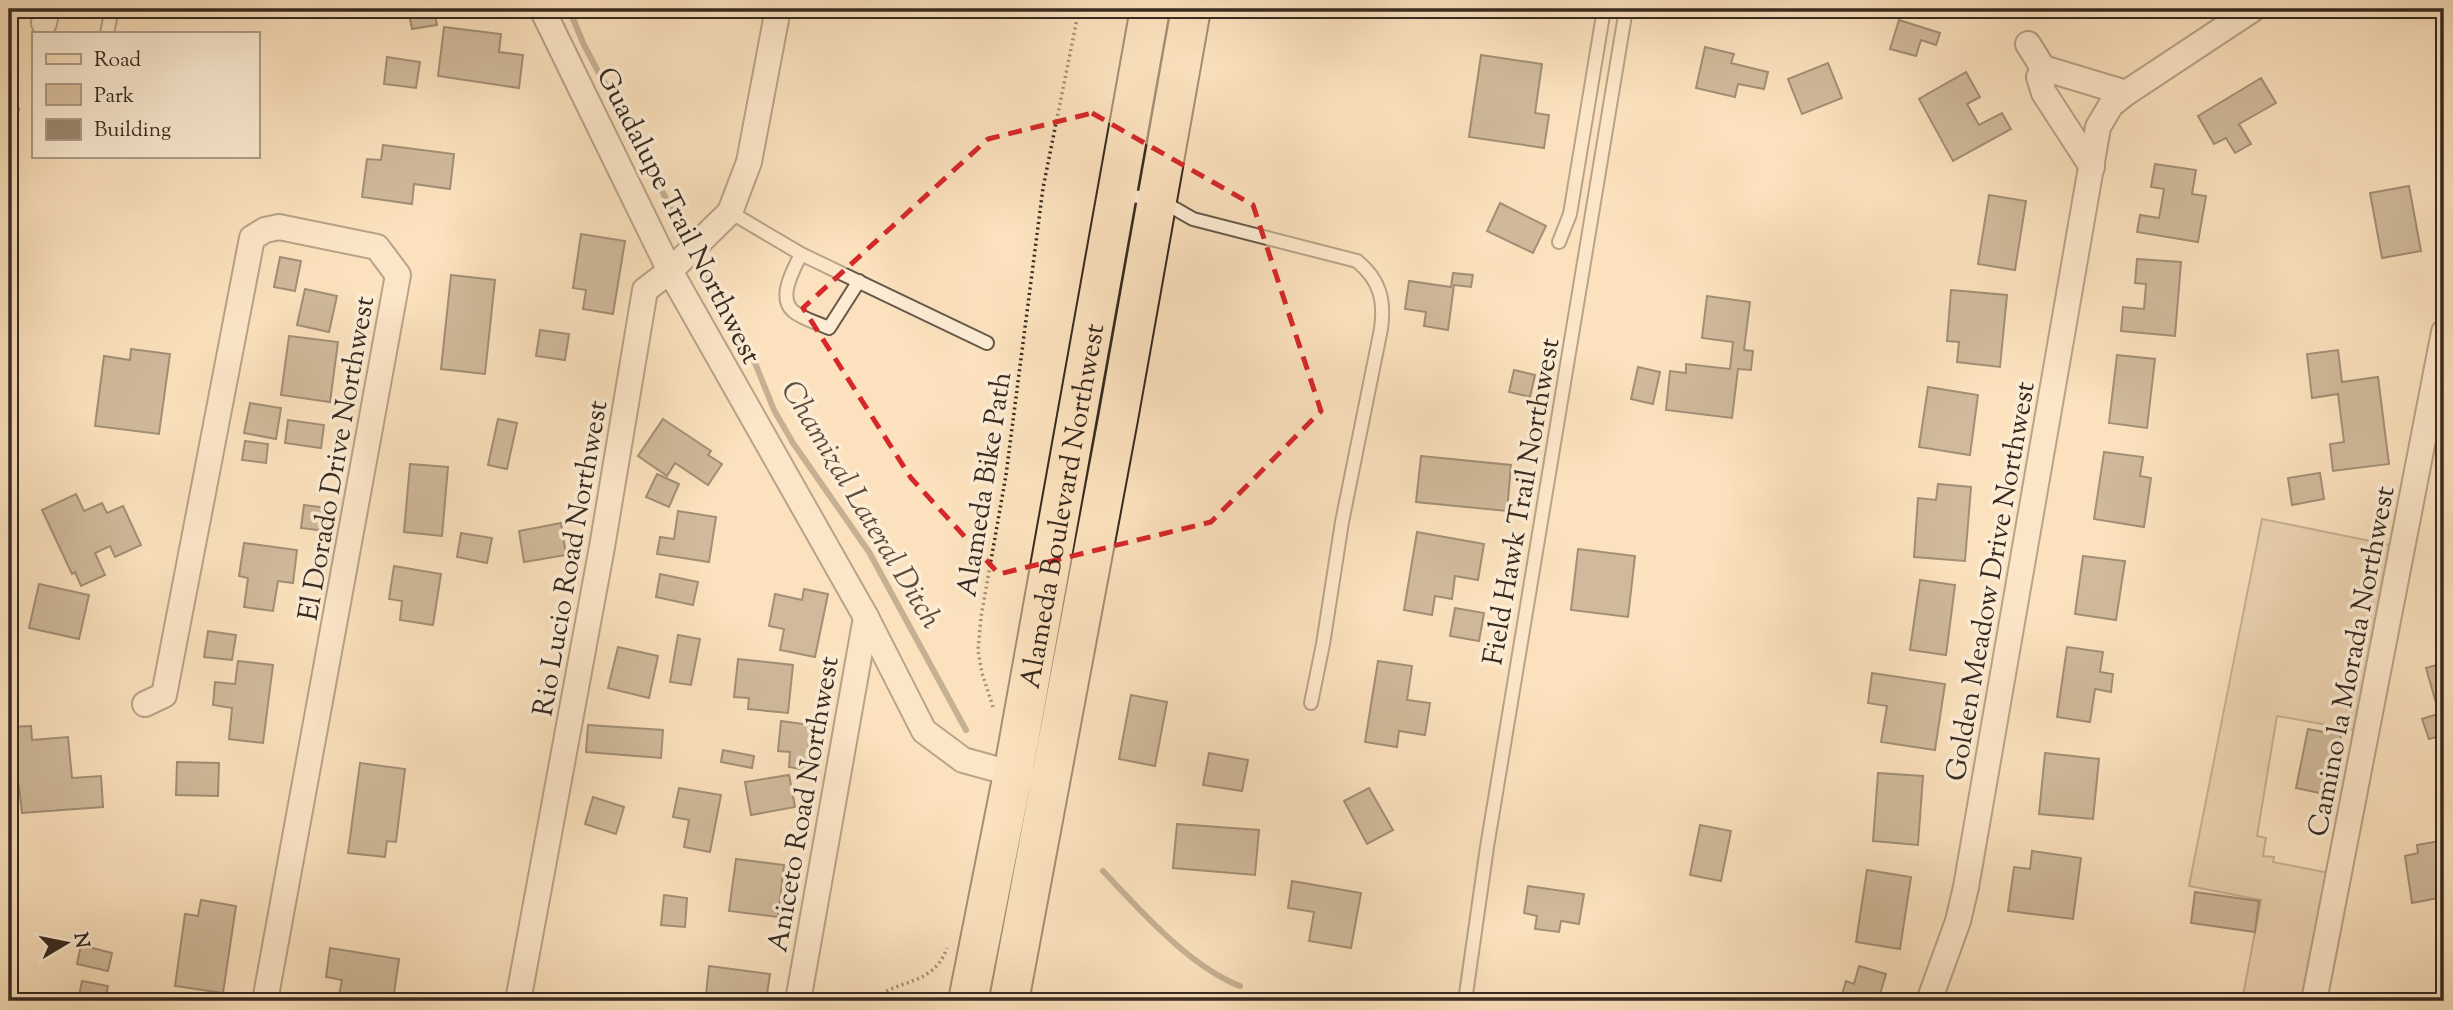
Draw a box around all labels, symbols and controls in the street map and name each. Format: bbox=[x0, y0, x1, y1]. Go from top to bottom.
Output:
legend bbox=[32, 32, 259, 158]
text: Road bbox=[94, 46, 141, 76]
street label: Guadalupe Trail Northwest bbox=[585, 61, 770, 372]
text: Park bbox=[94, 82, 135, 112]
text: Building bbox=[94, 116, 171, 146]
street label: El Dorado Drive Northwest bbox=[290, 293, 386, 624]
street label: Alameda Boulevard Northwest bbox=[1012, 320, 1116, 692]
street label: Field Hawk Trail Northwest bbox=[1474, 334, 1572, 668]
street label: Alameda Bike Path bbox=[948, 369, 1024, 600]
water label: Chamizal Lateral Ditch bbox=[769, 373, 951, 638]
street label: Golden Meadow Drive Northwest bbox=[1937, 378, 2047, 784]
street label: Rio Lucio Road Northwest bbox=[524, 397, 620, 720]
street label: Camino la Morada Northwest bbox=[2299, 483, 2407, 840]
street label: Aniceto Road Northwest bbox=[759, 653, 851, 956]
north arrow bbox=[32, 908, 102, 978]
text: N bbox=[66, 931, 95, 950]

